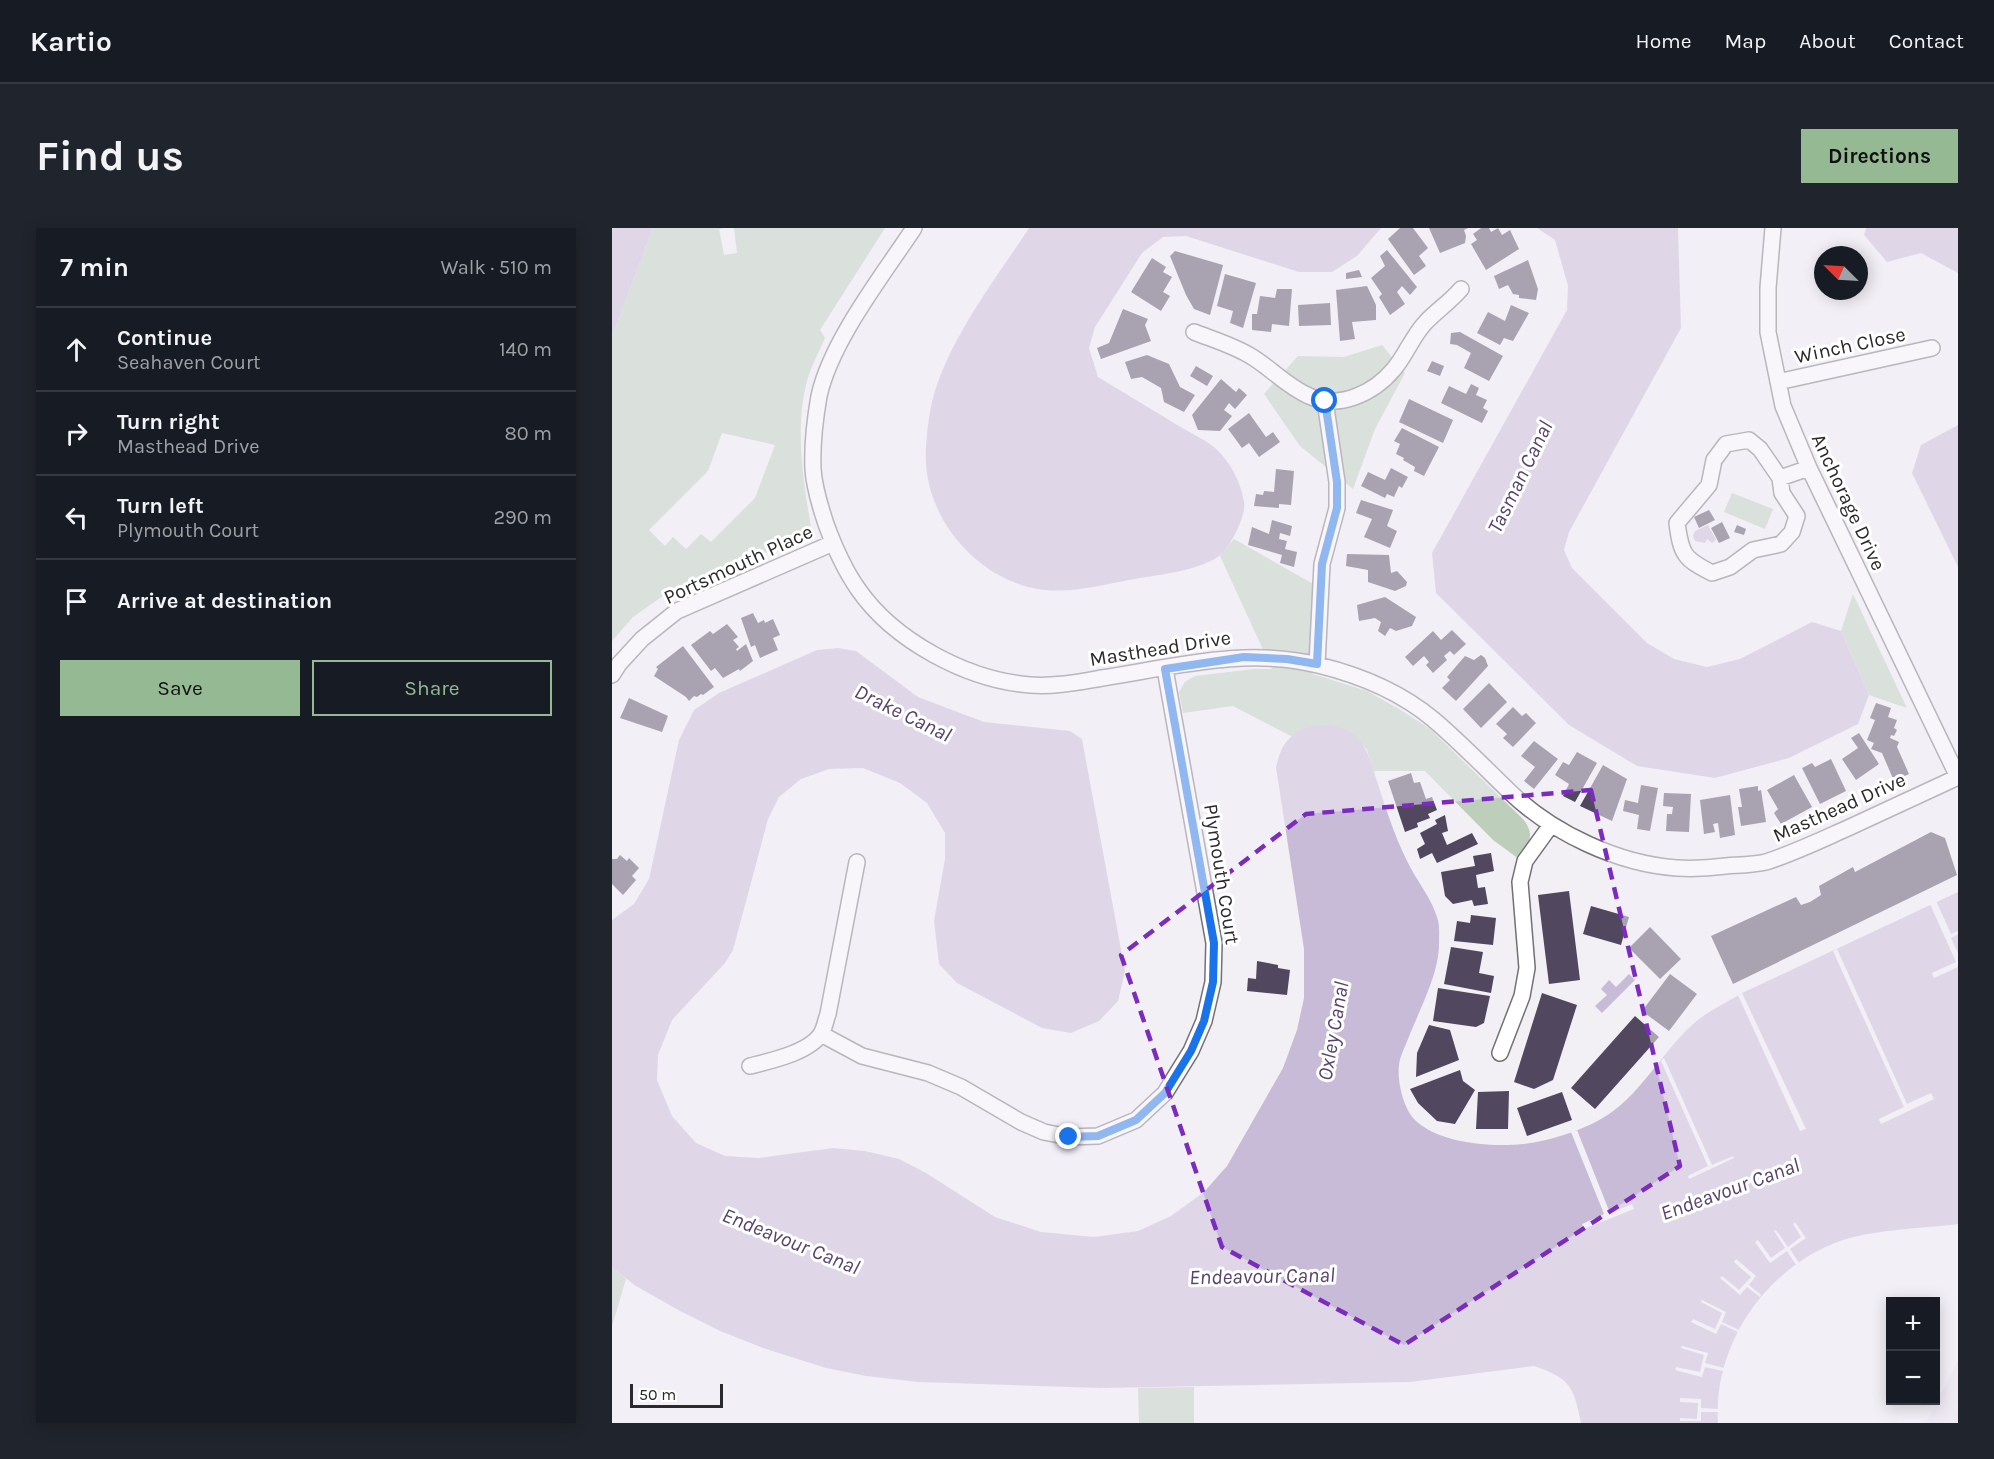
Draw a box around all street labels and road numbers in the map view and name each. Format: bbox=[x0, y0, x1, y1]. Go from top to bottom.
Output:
street label: Winch Close bbox=[1793, 323, 1908, 368]
street label: Anchorage Drive bbox=[1807, 430, 1890, 574]
street label: Portsmouth Place bbox=[660, 520, 816, 609]
street label: Masthead Drive bbox=[1088, 626, 1232, 671]
street label: Masthead Drive bbox=[1769, 768, 1909, 847]
street label: Plymouth Court bbox=[1199, 802, 1244, 947]

